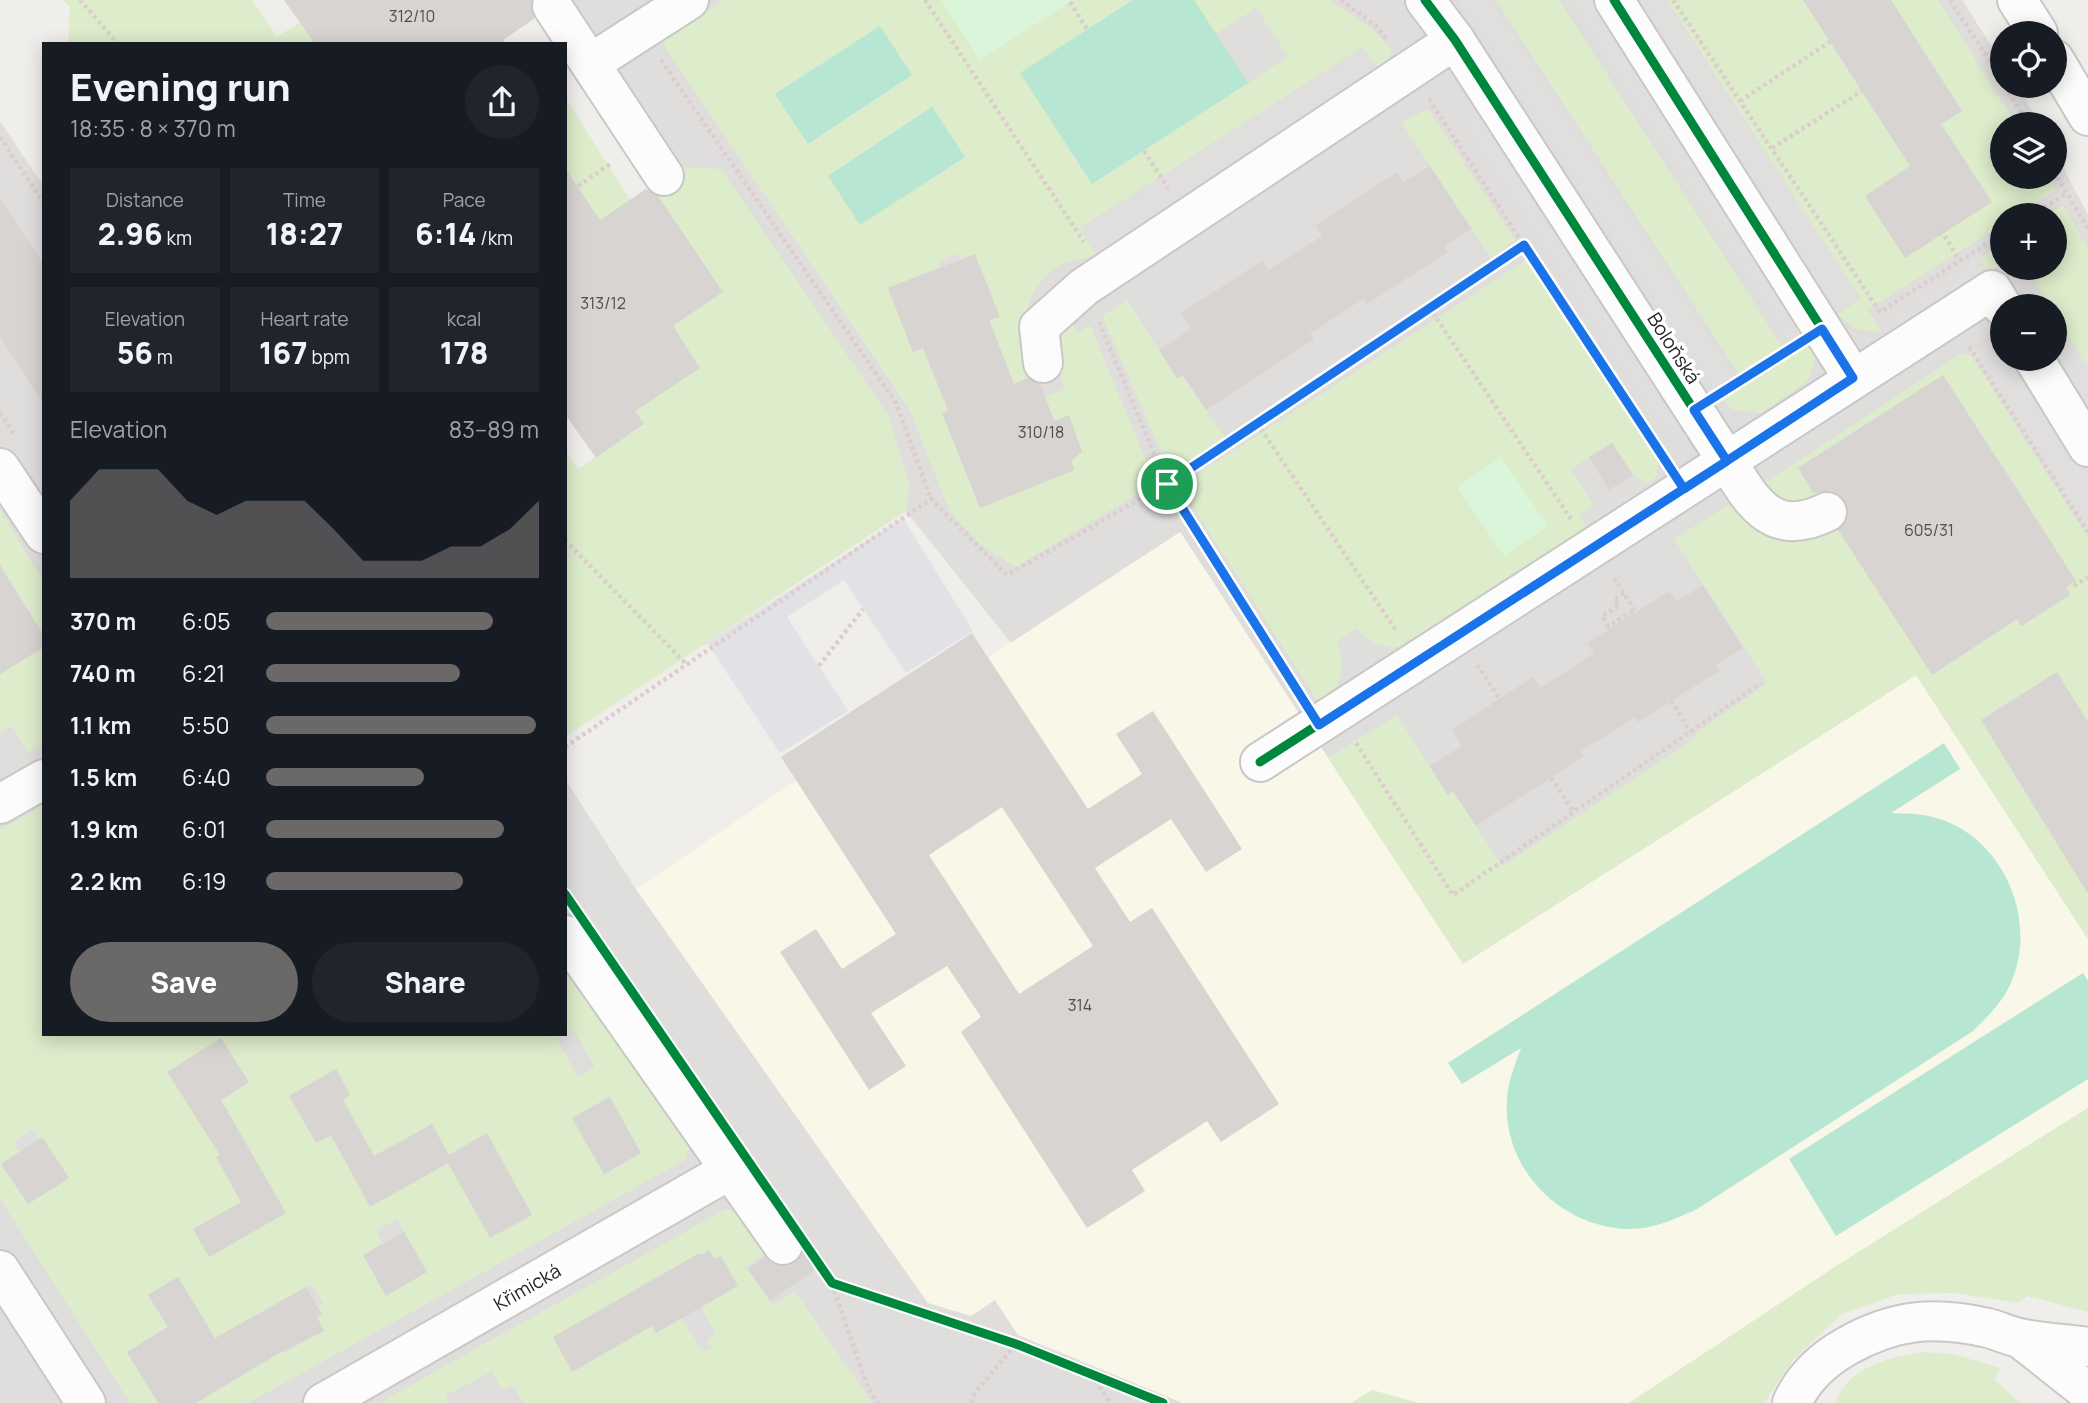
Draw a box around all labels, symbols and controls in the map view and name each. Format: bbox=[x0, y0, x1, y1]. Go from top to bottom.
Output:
house number: 312/10 bbox=[389, 5, 435, 27]
map controls bbox=[1990, 21, 2067, 371]
button: locate bbox=[1990, 21, 2067, 98]
text: Evening run bbox=[70, 60, 291, 112]
button: share bbox=[465, 65, 539, 139]
text: 18:35 · 8 × 370 m bbox=[70, 112, 236, 144]
button: layers bbox=[1990, 112, 2067, 189]
text: Distance bbox=[106, 187, 184, 213]
text: Time bbox=[283, 187, 326, 213]
text: Pace bbox=[443, 187, 486, 213]
button: + bbox=[1990, 203, 2067, 280]
text: 2.96 bbox=[98, 213, 163, 254]
text: 18:27 bbox=[266, 213, 343, 254]
text: 6:14 bbox=[415, 213, 477, 254]
text: km bbox=[163, 225, 192, 251]
text: /km bbox=[477, 225, 513, 251]
house number: 313/12 bbox=[580, 292, 626, 314]
button: − bbox=[1990, 294, 2067, 371]
text: Elevation bbox=[105, 306, 185, 332]
text: Heart rate bbox=[260, 306, 349, 332]
text: kcal bbox=[447, 306, 482, 332]
street label: Boloňská bbox=[1641, 307, 1707, 389]
text: 56 bbox=[117, 332, 153, 373]
text: 167 bbox=[259, 332, 308, 373]
text: 178 bbox=[440, 332, 488, 373]
text: m bbox=[153, 344, 173, 370]
text: bpm bbox=[308, 344, 350, 370]
text: Elevation bbox=[70, 413, 167, 445]
text: 83–89 m bbox=[449, 413, 539, 445]
house number: 310/18 bbox=[1018, 421, 1064, 443]
pin bbox=[1137, 454, 1197, 514]
icon: arrive bbox=[1148, 465, 1186, 503]
house number: 605/31 bbox=[1904, 519, 1954, 541]
text: 370 m bbox=[70, 605, 136, 637]
text: 6:05 bbox=[182, 605, 230, 637]
text: 740 m bbox=[70, 657, 136, 689]
text: 6:21 bbox=[182, 657, 225, 689]
text: 1.1 km bbox=[70, 709, 131, 741]
text: 5:50 bbox=[182, 709, 229, 741]
text: 1.5 km bbox=[70, 761, 137, 793]
text: 6:40 bbox=[182, 761, 231, 793]
text: 1.9 km bbox=[70, 813, 138, 845]
text: 6:01 bbox=[182, 813, 226, 845]
text: 2.2 km bbox=[70, 865, 142, 897]
text: 6:19 bbox=[182, 865, 226, 897]
button: Save bbox=[70, 942, 298, 1022]
button: Share bbox=[312, 942, 539, 1022]
house number: 314 bbox=[1068, 994, 1092, 1016]
street label: Křimická bbox=[489, 1257, 565, 1317]

